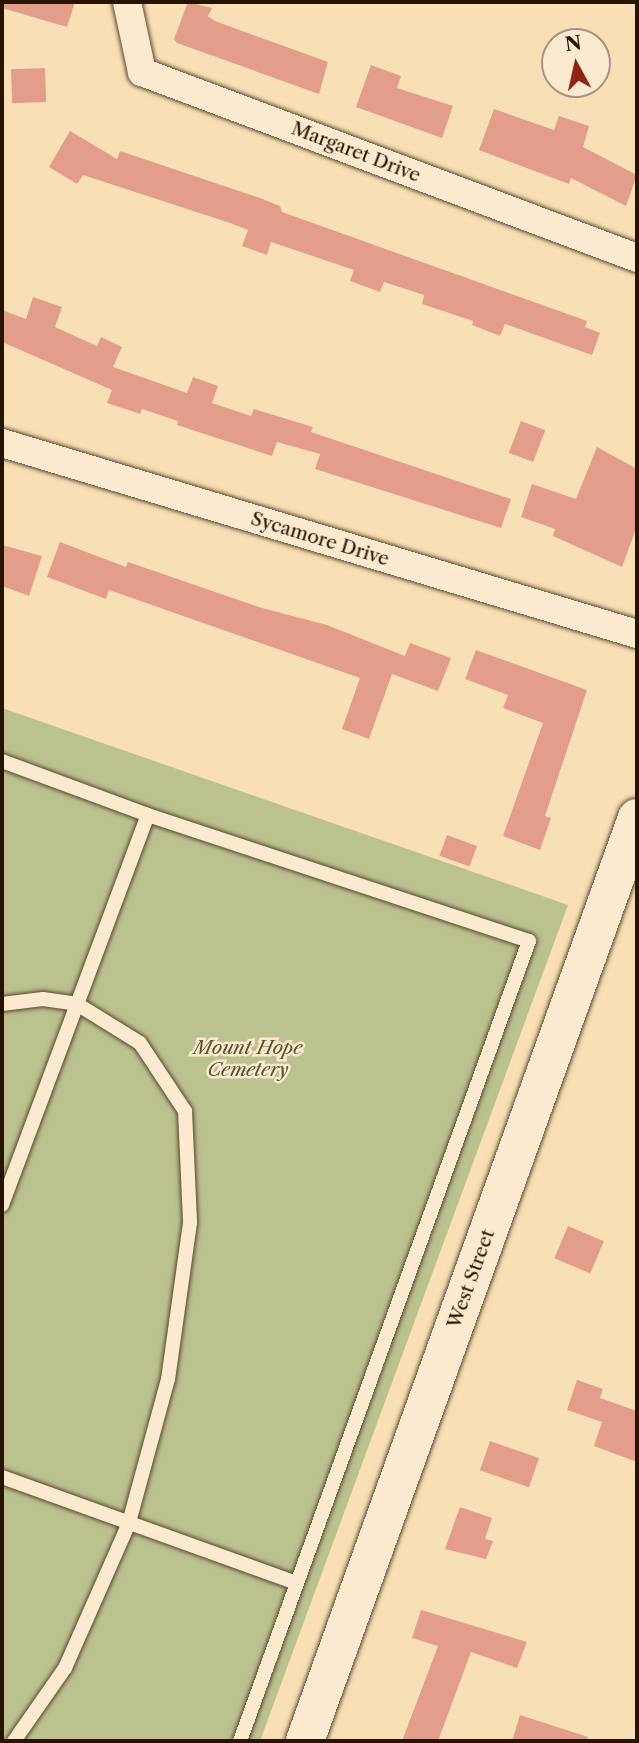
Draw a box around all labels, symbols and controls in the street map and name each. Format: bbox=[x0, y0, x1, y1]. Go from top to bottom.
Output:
north arrow bbox=[541, 28, 611, 98]
text: N bbox=[564, 31, 583, 56]
street label: Margaret Drive bbox=[288, 117, 424, 187]
street label: Sycamore Drive bbox=[248, 507, 392, 571]
park label: Mount Hope Cemetery bbox=[194, 1037, 302, 1081]
street label: West Street bbox=[443, 1226, 499, 1332]

